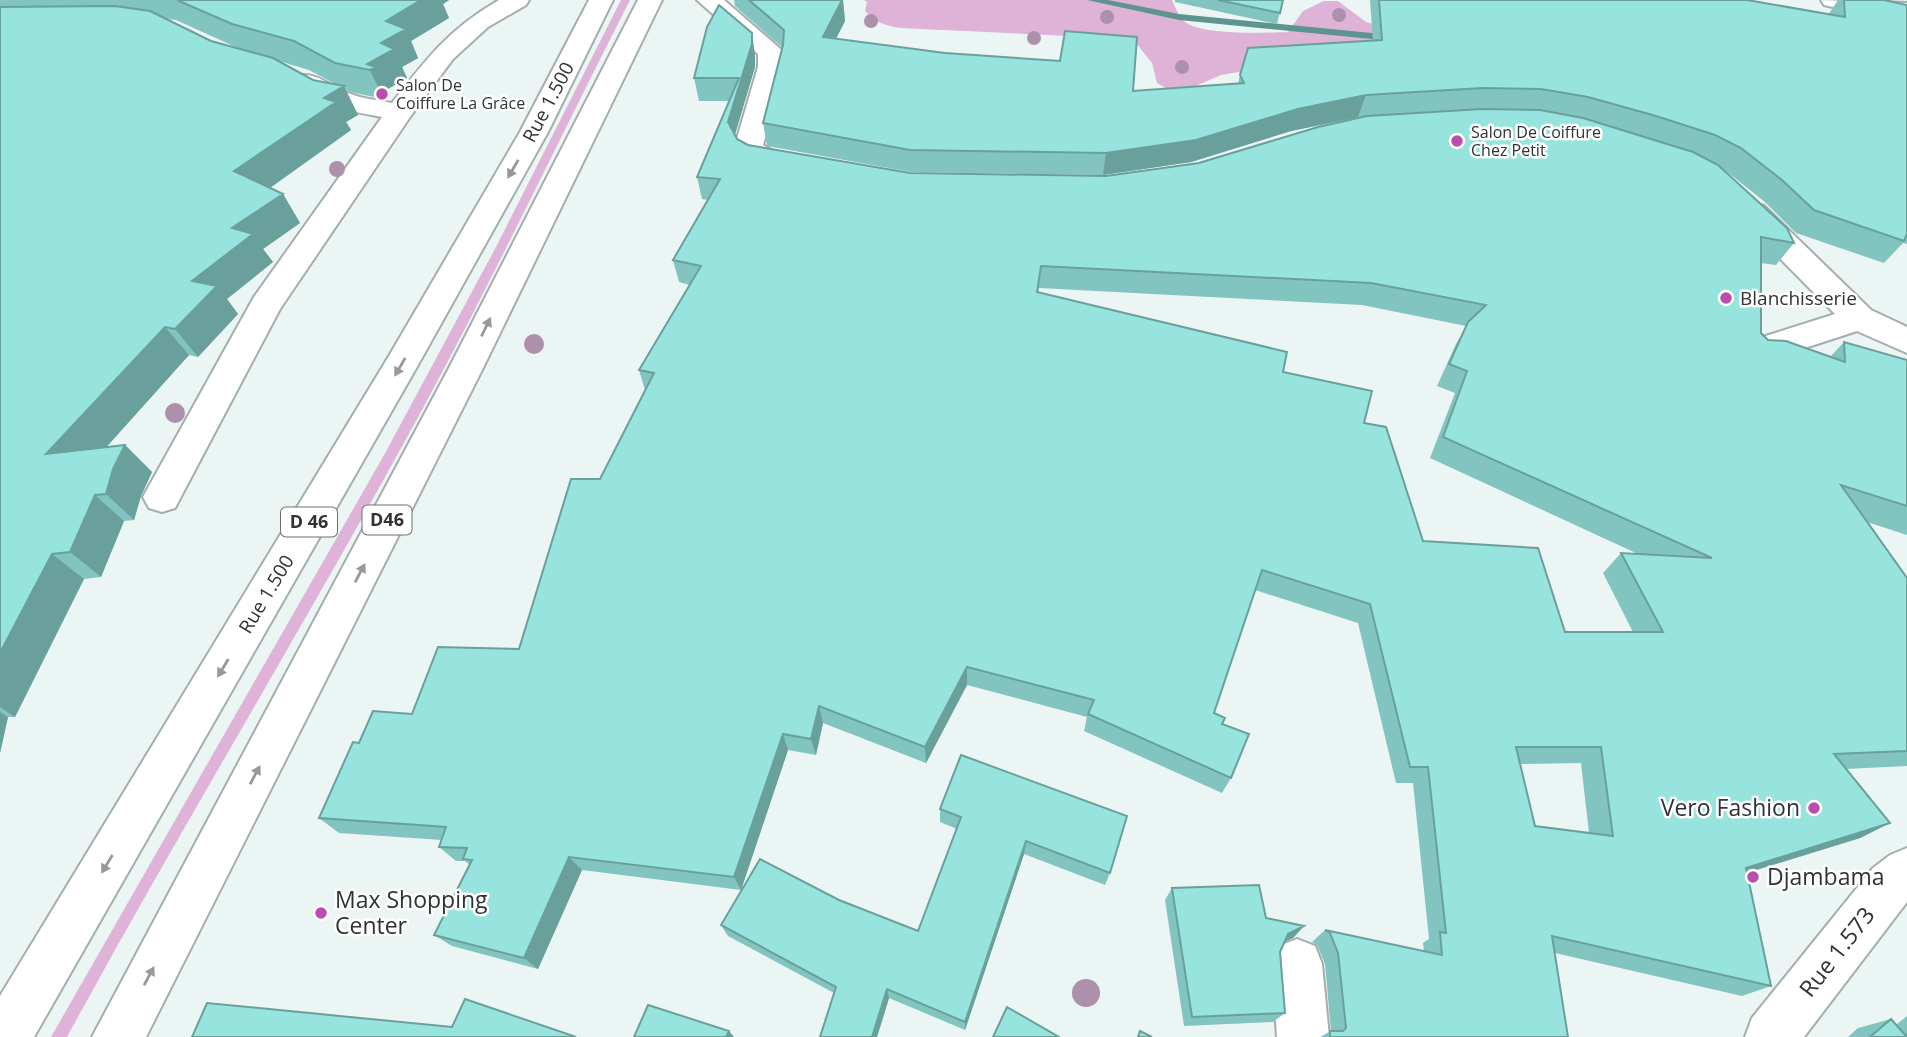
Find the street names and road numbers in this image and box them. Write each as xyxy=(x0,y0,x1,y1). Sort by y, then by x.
street label: Rue 1.500 xyxy=(516,57,580,147)
road number: D46 xyxy=(362,506,412,534)
road number: D 46 xyxy=(281,508,337,536)
street label: Rue 1.500 xyxy=(232,550,300,638)
street label: Rue 1.573 xyxy=(1791,900,1881,1003)

